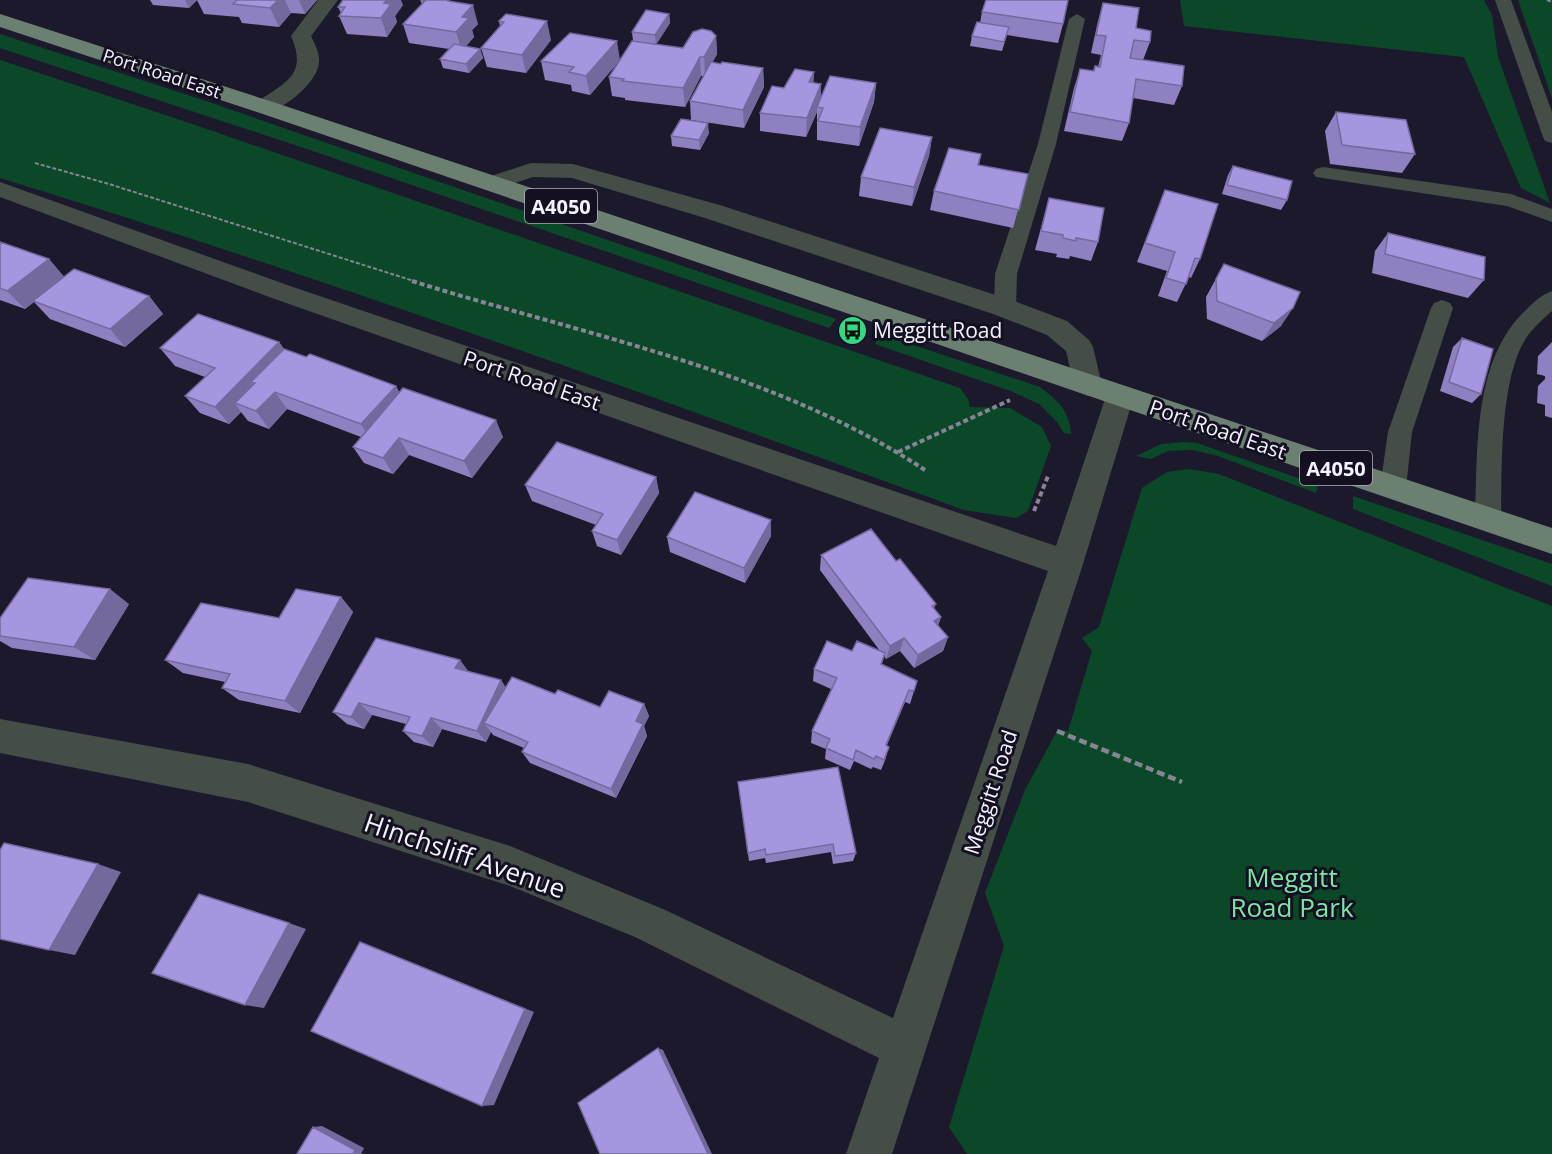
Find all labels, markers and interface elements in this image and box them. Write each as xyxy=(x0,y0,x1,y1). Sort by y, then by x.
street label: Port Road East xyxy=(100,43,224,103)
road number: A4050 xyxy=(525,189,597,223)
bus stop icon: Meggitt Road xyxy=(836,314,868,346)
place label: Meggitt Road xyxy=(873,316,1002,344)
street label: Port Road East xyxy=(460,343,604,417)
street label: Port Road East xyxy=(1146,392,1290,466)
road number: A4050 xyxy=(1300,451,1372,485)
street label: Meggitt Road xyxy=(957,726,1023,858)
street label: Hinchsliff Avenue xyxy=(360,804,570,906)
park label: Meggitt Road Park xyxy=(1230,859,1354,925)

